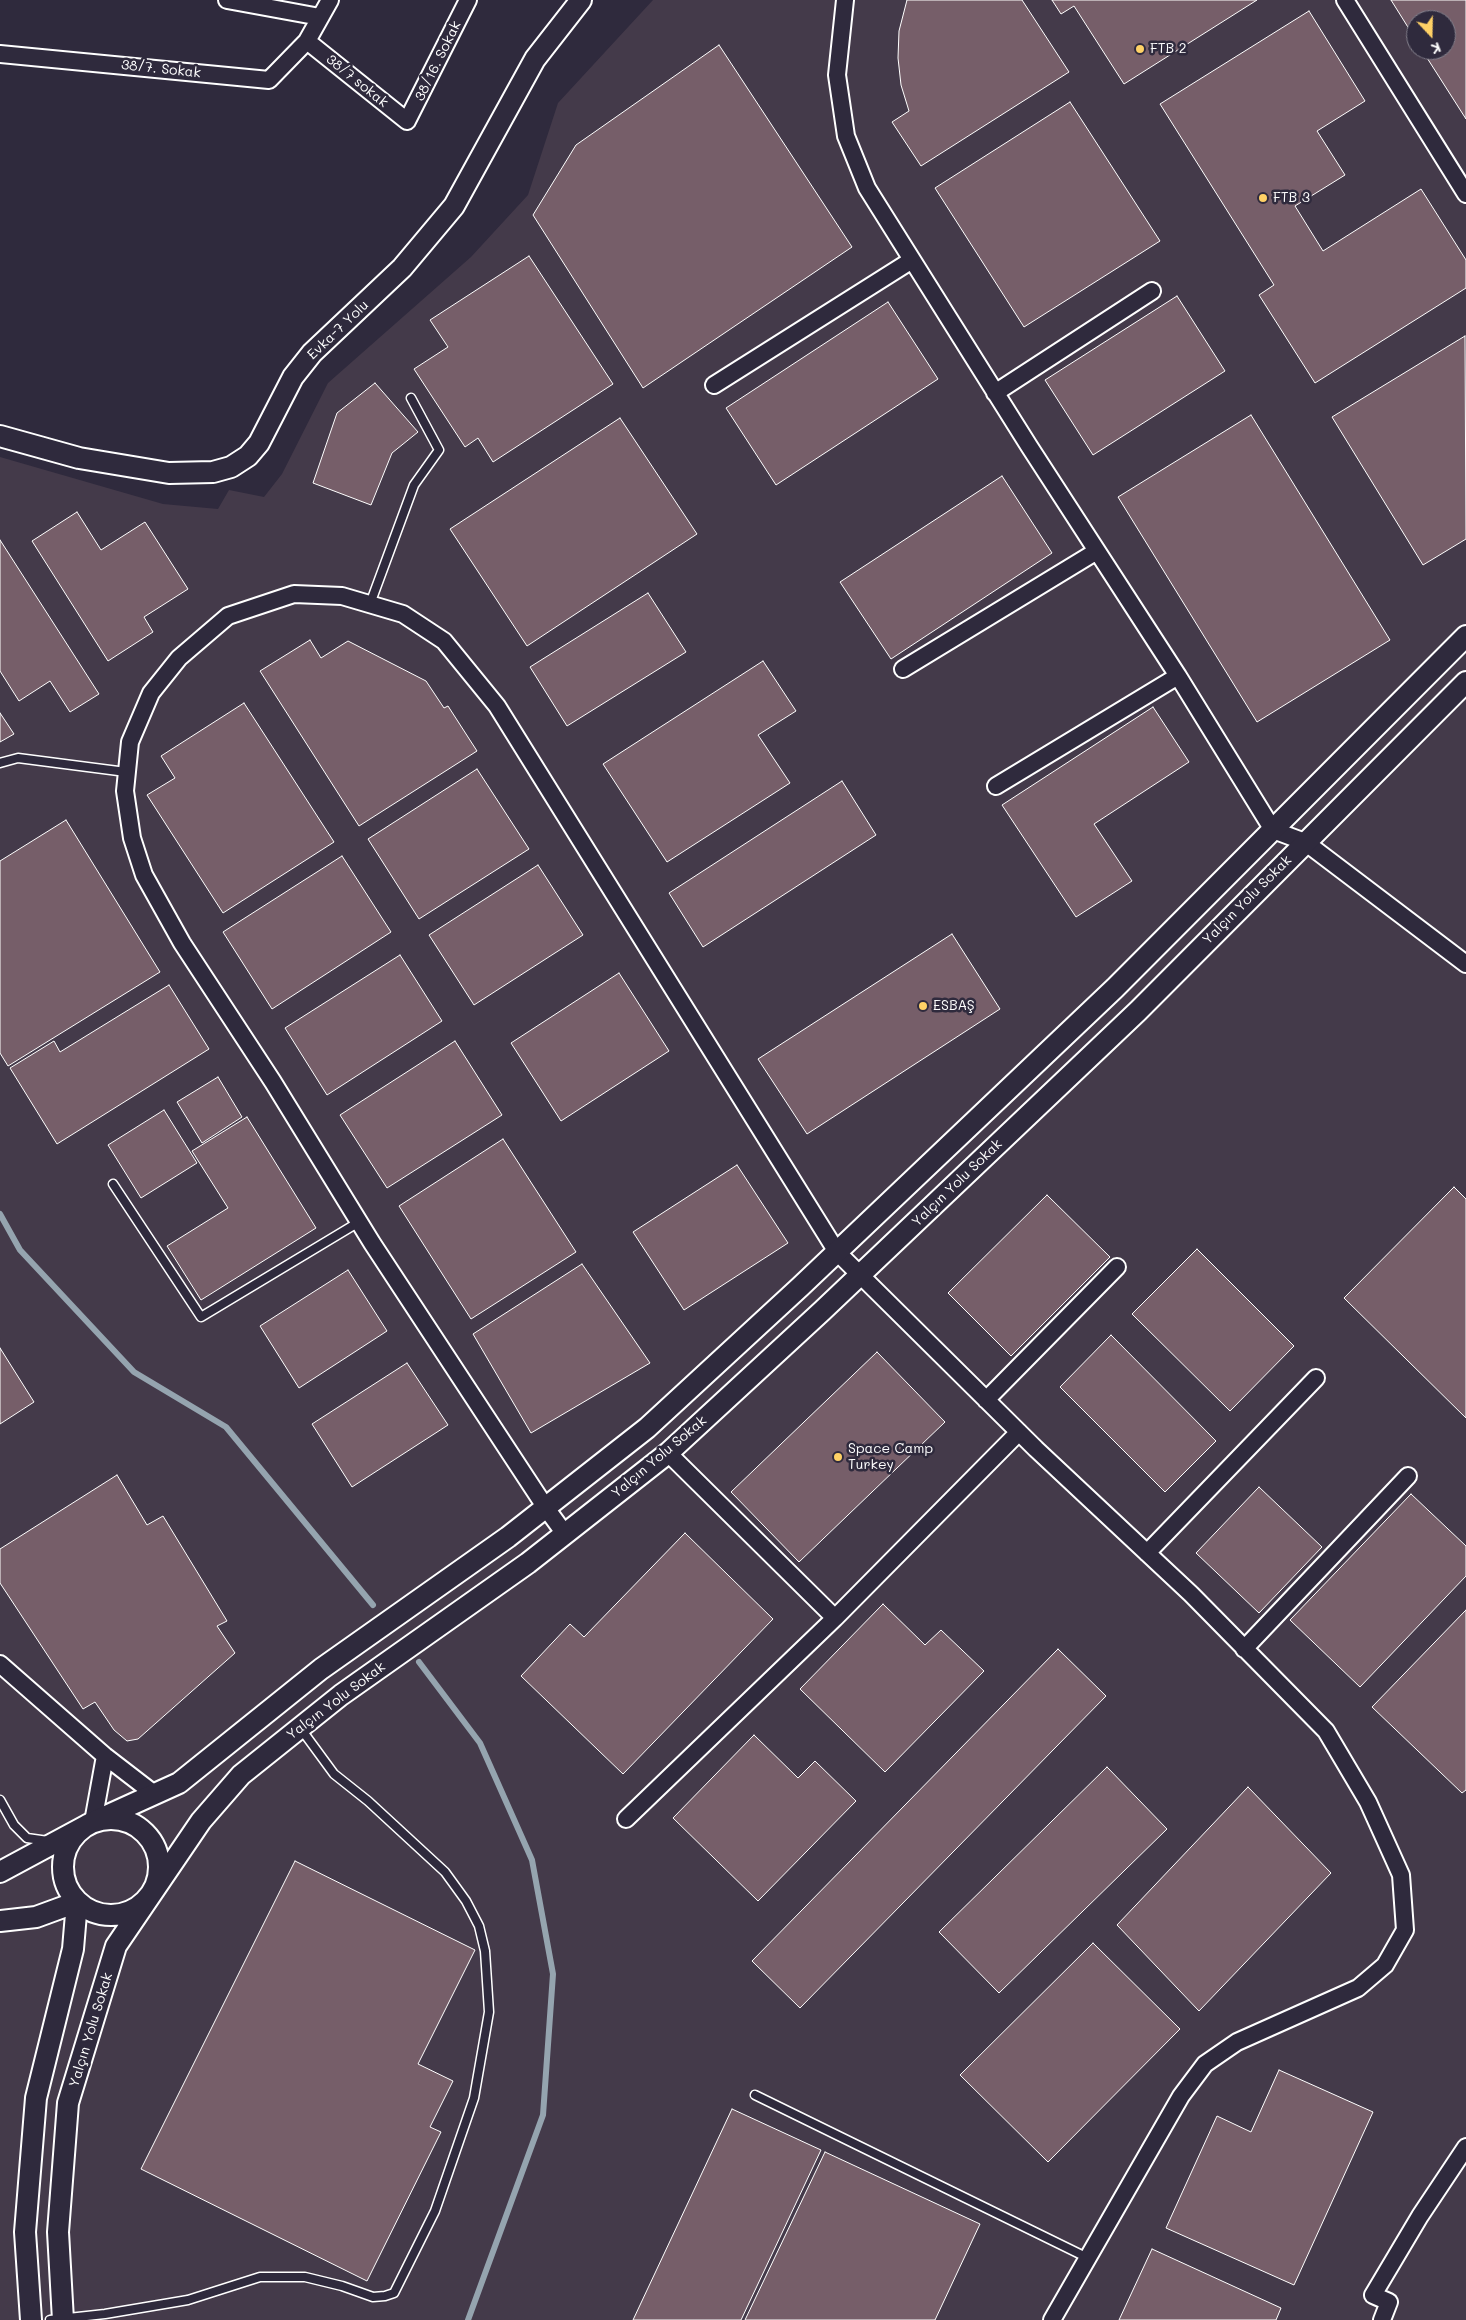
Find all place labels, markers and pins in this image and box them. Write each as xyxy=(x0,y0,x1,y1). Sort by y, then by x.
place label: FTB 2 xyxy=(1150,41,1187,57)
marker: FTB 2 xyxy=(1134,43,1146,55)
place label: FTB 3 xyxy=(1273,190,1310,206)
marker: FTB 3 xyxy=(1257,192,1269,204)
place label: ESBAŞ xyxy=(933,998,975,1014)
marker: ESBAŞ xyxy=(917,1000,929,1012)
place label: Space Camp Turkey xyxy=(848,1441,933,1474)
marker: Space Camp Turkey xyxy=(832,1451,844,1463)

